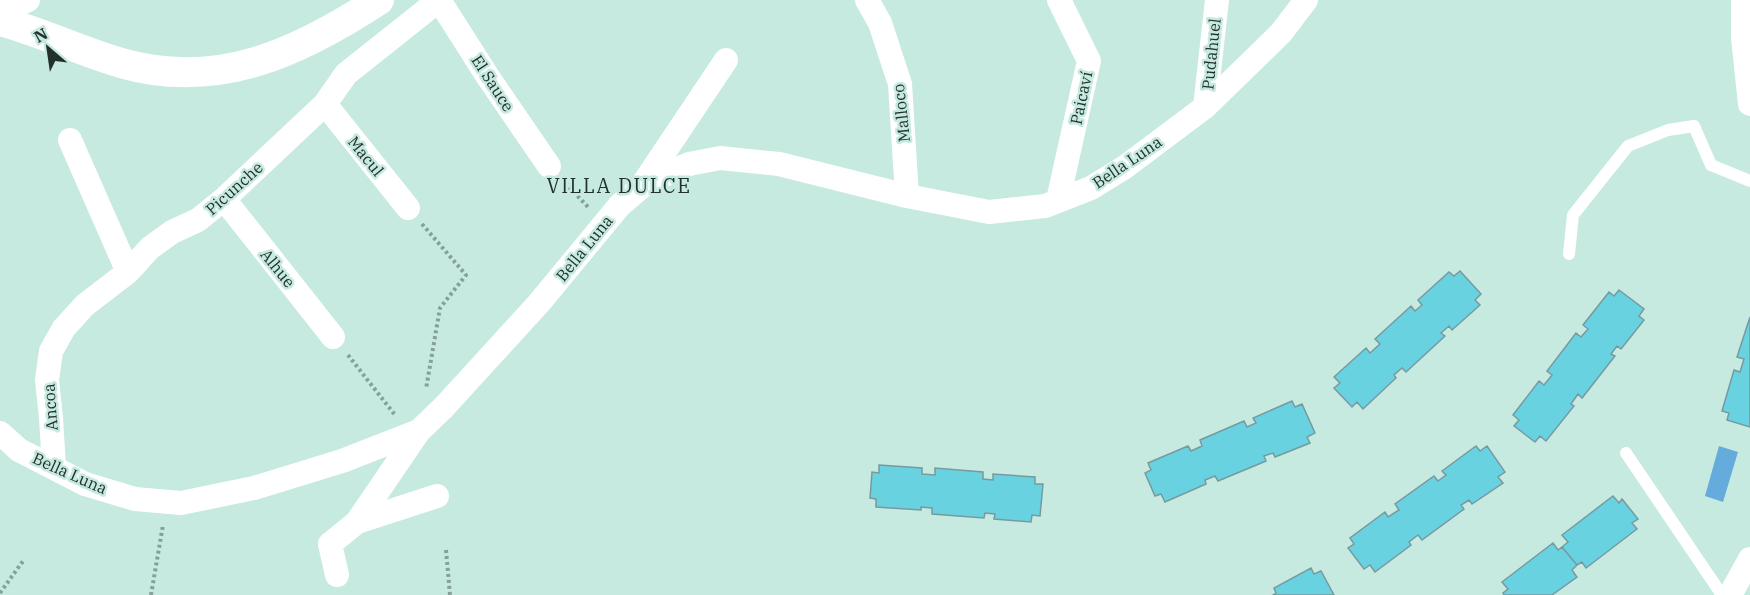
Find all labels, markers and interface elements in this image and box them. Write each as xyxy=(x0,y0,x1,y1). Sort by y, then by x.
street label: Pudahuel xyxy=(1197,17,1225,91)
north arrow xyxy=(18,18,78,78)
text: N xyxy=(30,23,51,47)
street label: El Sauce xyxy=(467,51,519,115)
street label: Paicaví xyxy=(1066,70,1096,126)
street label: Malloco xyxy=(888,83,914,143)
street label: Bella Luna xyxy=(1088,131,1166,193)
street label: Macul xyxy=(344,132,388,180)
street label: Picunche xyxy=(201,157,267,219)
district label: VILLA DULCE xyxy=(546,172,692,199)
street label: Bella Luna xyxy=(551,211,617,285)
street label: Alhue xyxy=(256,245,300,291)
street label: Ancoa xyxy=(38,382,62,431)
street label: Bella Luna xyxy=(30,448,111,498)

